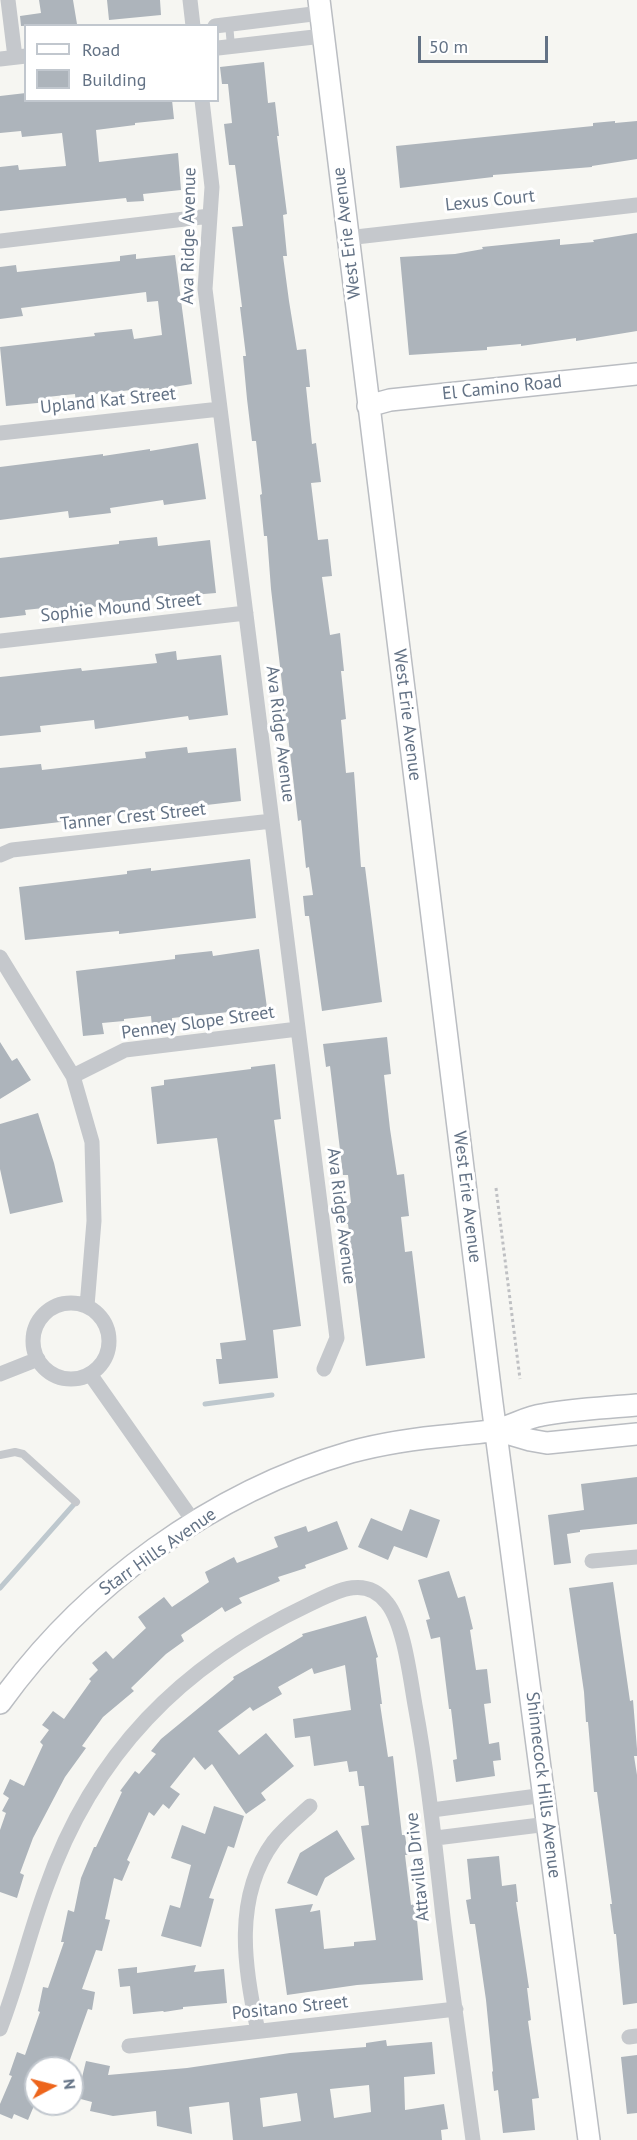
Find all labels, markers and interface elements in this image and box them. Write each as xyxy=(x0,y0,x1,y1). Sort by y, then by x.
legend xyxy=(24,24,219,102)
scale bar xyxy=(421,24,552,62)
text: 50 m xyxy=(429,35,468,58)
text: Road xyxy=(82,38,120,61)
text: Building xyxy=(82,68,146,91)
street label: West Erie Avenue xyxy=(328,166,366,300)
street label: Ava Ridge Avenue xyxy=(177,167,201,305)
street label: Lexus Court xyxy=(444,186,536,216)
street label: El Camino Road xyxy=(441,371,563,405)
street label: Upland Kat Street xyxy=(39,383,177,419)
street label: Sophie Mound Street xyxy=(40,589,202,627)
street label: West Erie Avenue xyxy=(388,648,426,782)
street label: Ava Ridge Avenue xyxy=(261,665,299,803)
street label: Tanner Crest Street xyxy=(59,799,207,835)
street label: Penney Slope Street xyxy=(120,1002,276,1044)
street label: West Erie Avenue xyxy=(448,1130,486,1264)
street label: Ava Ridge Avenue xyxy=(322,1147,360,1285)
street label: Starr Hills Avenue xyxy=(95,1504,221,1600)
street label: Shinnecock Hills Avenue xyxy=(521,1690,565,1880)
street label: Attavilla Drive xyxy=(402,1811,434,1923)
street label: Positano Street xyxy=(231,1991,349,2025)
north arrow xyxy=(24,2056,84,2116)
text: N xyxy=(59,2078,80,2090)

